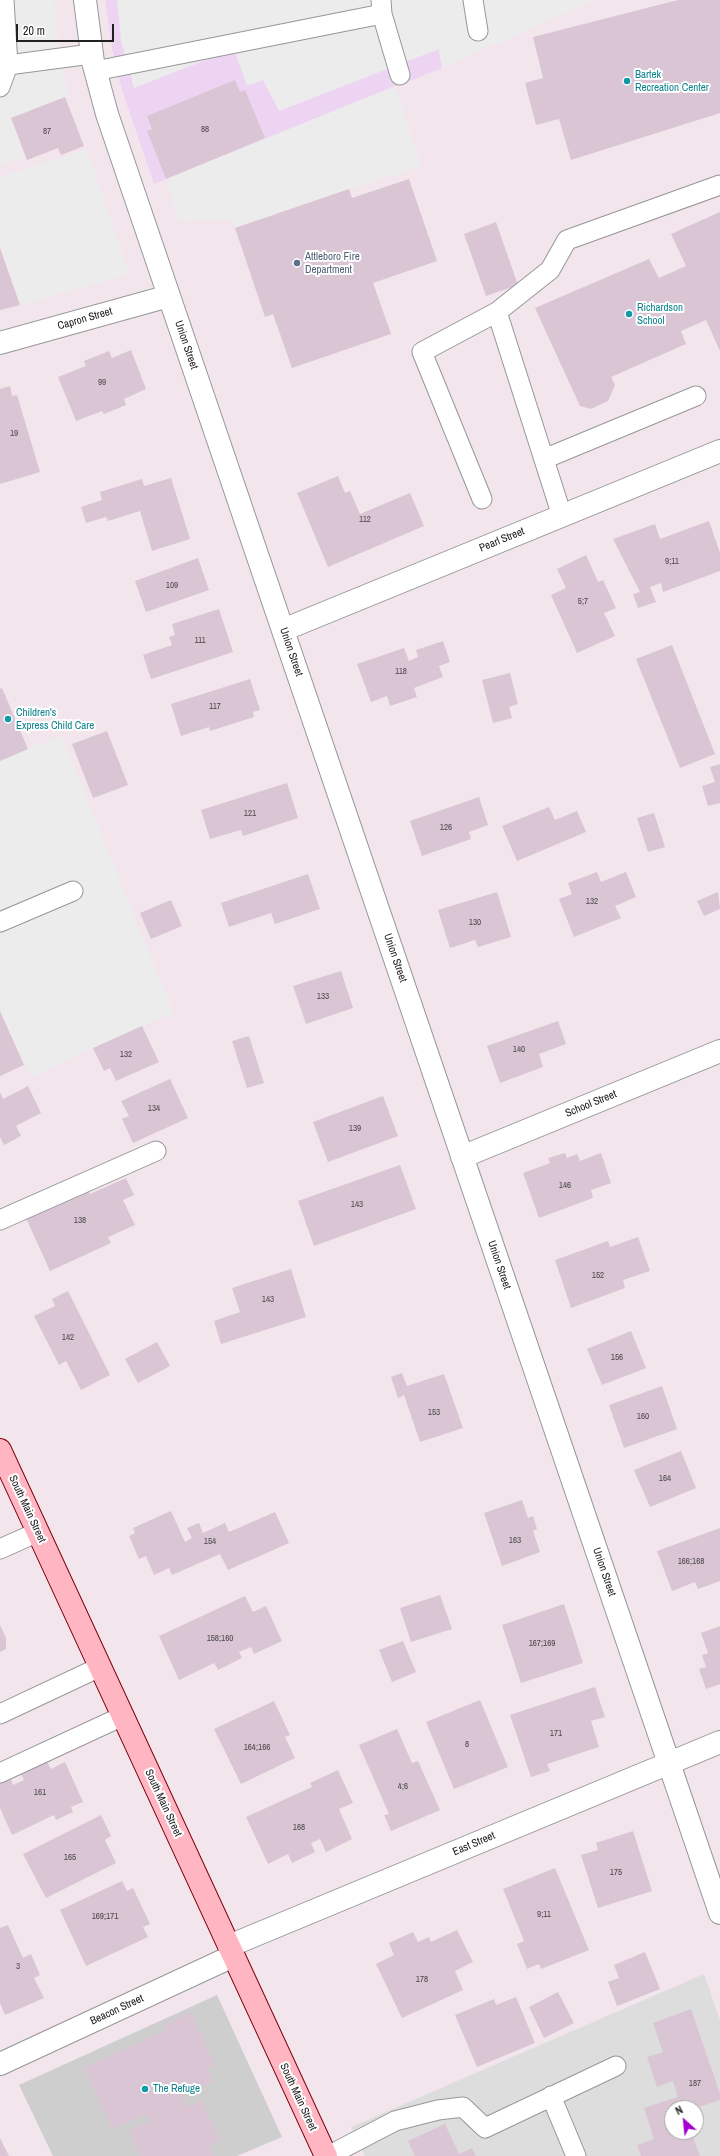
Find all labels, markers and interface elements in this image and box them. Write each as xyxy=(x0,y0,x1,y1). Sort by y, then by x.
scale bar xyxy=(18,16,116,42)
text: 20 m xyxy=(23,23,45,39)
place label: Bartek Recreation Center xyxy=(635,68,709,94)
marker: Bartek Recreation Center xyxy=(622,76,632,86)
house number: 88 xyxy=(201,125,209,135)
house number: 87 xyxy=(43,127,51,137)
place label: Attleboro Fire Department xyxy=(305,250,360,276)
marker: Attleboro Fire Department xyxy=(292,258,302,268)
place label: Richardson School xyxy=(637,301,683,327)
street label: Capron Street xyxy=(56,305,114,333)
marker: Richardson School xyxy=(624,309,634,319)
street label: Union Street xyxy=(172,319,200,371)
house number: 99 xyxy=(98,378,106,388)
house number: 19 xyxy=(10,429,18,439)
house number: 112 xyxy=(359,515,371,525)
street label: Pearl Street xyxy=(477,525,527,555)
house number: 9;11 xyxy=(665,557,679,567)
house number: 109 xyxy=(166,581,178,591)
house number: 5;7 xyxy=(578,597,588,607)
street label: Union Street xyxy=(277,626,305,678)
house number: 111 xyxy=(194,636,206,646)
house number: 118 xyxy=(395,667,407,677)
house number: 117 xyxy=(209,702,221,712)
place label: Children's Express Child Care xyxy=(16,706,94,732)
marker: Children's Express Child Care xyxy=(3,714,13,724)
house number: 121 xyxy=(244,809,256,819)
house number: 126 xyxy=(440,823,452,833)
house number: 132 xyxy=(586,897,598,907)
house number: 130 xyxy=(469,918,481,928)
street label: Union Street xyxy=(381,932,409,984)
house number: 133 xyxy=(317,992,329,1002)
house number: 140 xyxy=(513,1045,525,1055)
house number: 132 xyxy=(120,1050,132,1060)
street label: School Street xyxy=(563,1088,619,1120)
house number: 134 xyxy=(148,1104,160,1114)
house number: 139 xyxy=(349,1124,361,1134)
house number: 146 xyxy=(559,1181,571,1191)
house number: 143 xyxy=(351,1200,363,1210)
house number: 138 xyxy=(74,1216,86,1226)
street label: Union Street xyxy=(485,1239,513,1291)
house number: 152 xyxy=(592,1271,604,1281)
house number: 143 xyxy=(262,1295,274,1305)
house number: 142 xyxy=(62,1333,74,1343)
house number: 156 xyxy=(611,1353,623,1363)
house number: 153 xyxy=(428,1408,440,1418)
house number: 160 xyxy=(637,1412,649,1422)
street label: South Main Street xyxy=(6,1473,48,1545)
house number: 164 xyxy=(659,1474,671,1484)
house number: 163 xyxy=(509,1536,521,1546)
house number: 154 xyxy=(204,1537,216,1547)
street label: Union Street xyxy=(590,1546,618,1598)
house number: 166;168 xyxy=(678,1557,704,1567)
house number: 158;160 xyxy=(207,1634,233,1644)
house number: 167;169 xyxy=(529,1639,555,1649)
house number: 171 xyxy=(550,1729,562,1739)
house number: 8 xyxy=(465,1740,469,1750)
house number: 164;166 xyxy=(244,1743,270,1753)
street label: South Main Street xyxy=(142,1767,184,1839)
house number: 4;6 xyxy=(398,1782,408,1792)
house number: 161 xyxy=(34,1788,46,1798)
house number: 168 xyxy=(293,1823,305,1833)
street label: East Street xyxy=(451,1829,497,1859)
house number: 165 xyxy=(64,1853,76,1863)
house number: 175 xyxy=(610,1868,622,1878)
house number: 9;11 xyxy=(537,1910,551,1920)
house number: 169;171 xyxy=(92,1912,118,1922)
house number: 3 xyxy=(16,1962,20,1972)
house number: 178 xyxy=(416,1975,428,1985)
street label: Beacon Street xyxy=(88,1992,146,2028)
street label: South Main Street xyxy=(277,2061,319,2133)
house number: 187 xyxy=(689,2079,701,2089)
place label: The Refuge xyxy=(153,2082,200,2096)
marker: The Refuge xyxy=(140,2084,150,2094)
north arrow xyxy=(664,2100,704,2140)
text: N xyxy=(673,2102,685,2118)

